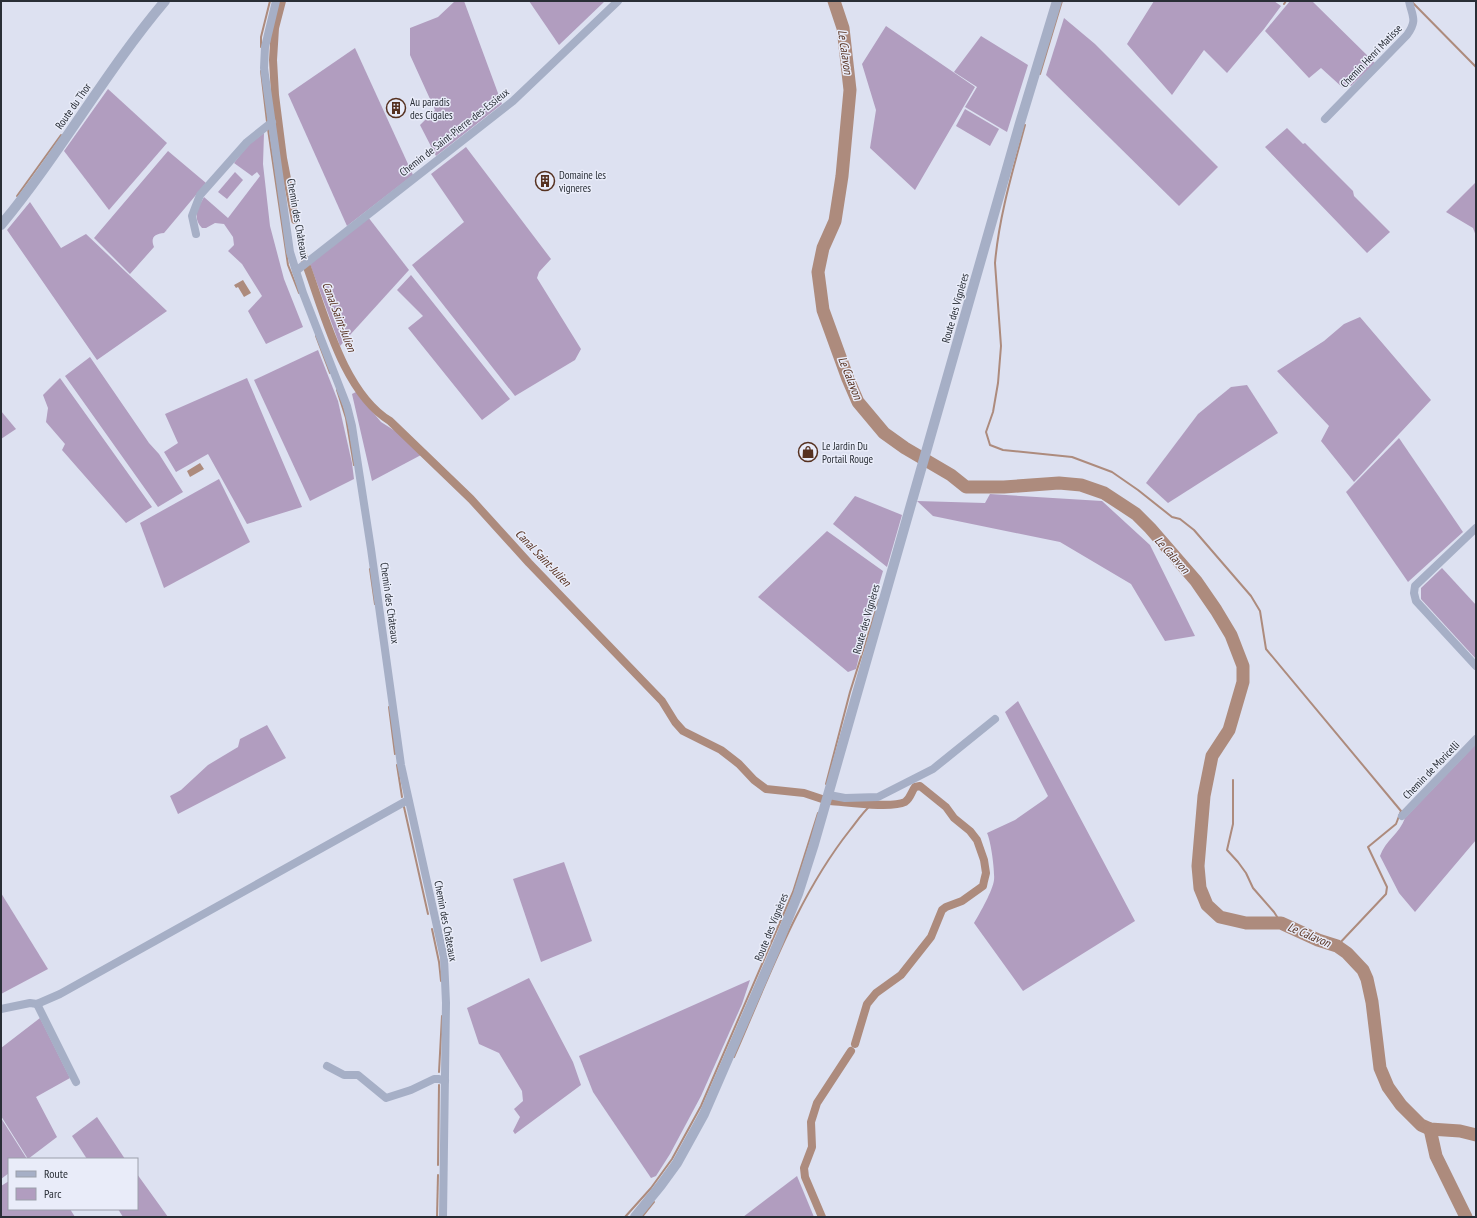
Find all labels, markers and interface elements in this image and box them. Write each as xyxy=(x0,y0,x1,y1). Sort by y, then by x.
street label: Chemin Henri Matisse xyxy=(1337,21,1405,91)
water label: Le Calavon xyxy=(835,29,856,76)
street label: Route du Thor xyxy=(52,80,94,132)
street label: Chemin de Saint-Pierre-des-Essieux xyxy=(396,85,512,179)
place label: Au paradis des Cigales xyxy=(410,95,453,122)
building icon: Au paradis des Cigales xyxy=(385,97,407,119)
place label: Domaine les vigneres xyxy=(559,168,606,195)
building icon: Domaine les vigneres xyxy=(534,170,556,192)
street label: Chemin des Châteaux xyxy=(284,177,312,261)
street label: Route des Vignères xyxy=(938,271,972,345)
water label: Canal Saint-Julien xyxy=(319,280,360,355)
water label: Le Calavon xyxy=(835,354,866,402)
place label: Le Jardin Du Portail Rouge xyxy=(822,439,874,466)
shop icon: Le Jardin Du Portail Rouge xyxy=(797,441,819,463)
water label: Canal Saint-Julien xyxy=(512,526,575,590)
water label: Le Calavon xyxy=(1152,533,1193,577)
street label: Chemin des Châteaux xyxy=(377,561,403,645)
street label: Route des Vignères xyxy=(849,582,883,656)
street label: Chemin de Moricelli xyxy=(1400,738,1462,802)
street label: Chemin des Châteaux xyxy=(431,879,461,963)
street label: Route des Vignères xyxy=(751,891,791,963)
water label: Le Calavon xyxy=(1286,919,1333,950)
legend xyxy=(8,1158,138,1210)
text: Route xyxy=(44,1166,68,1181)
text: Parc xyxy=(44,1186,62,1201)

